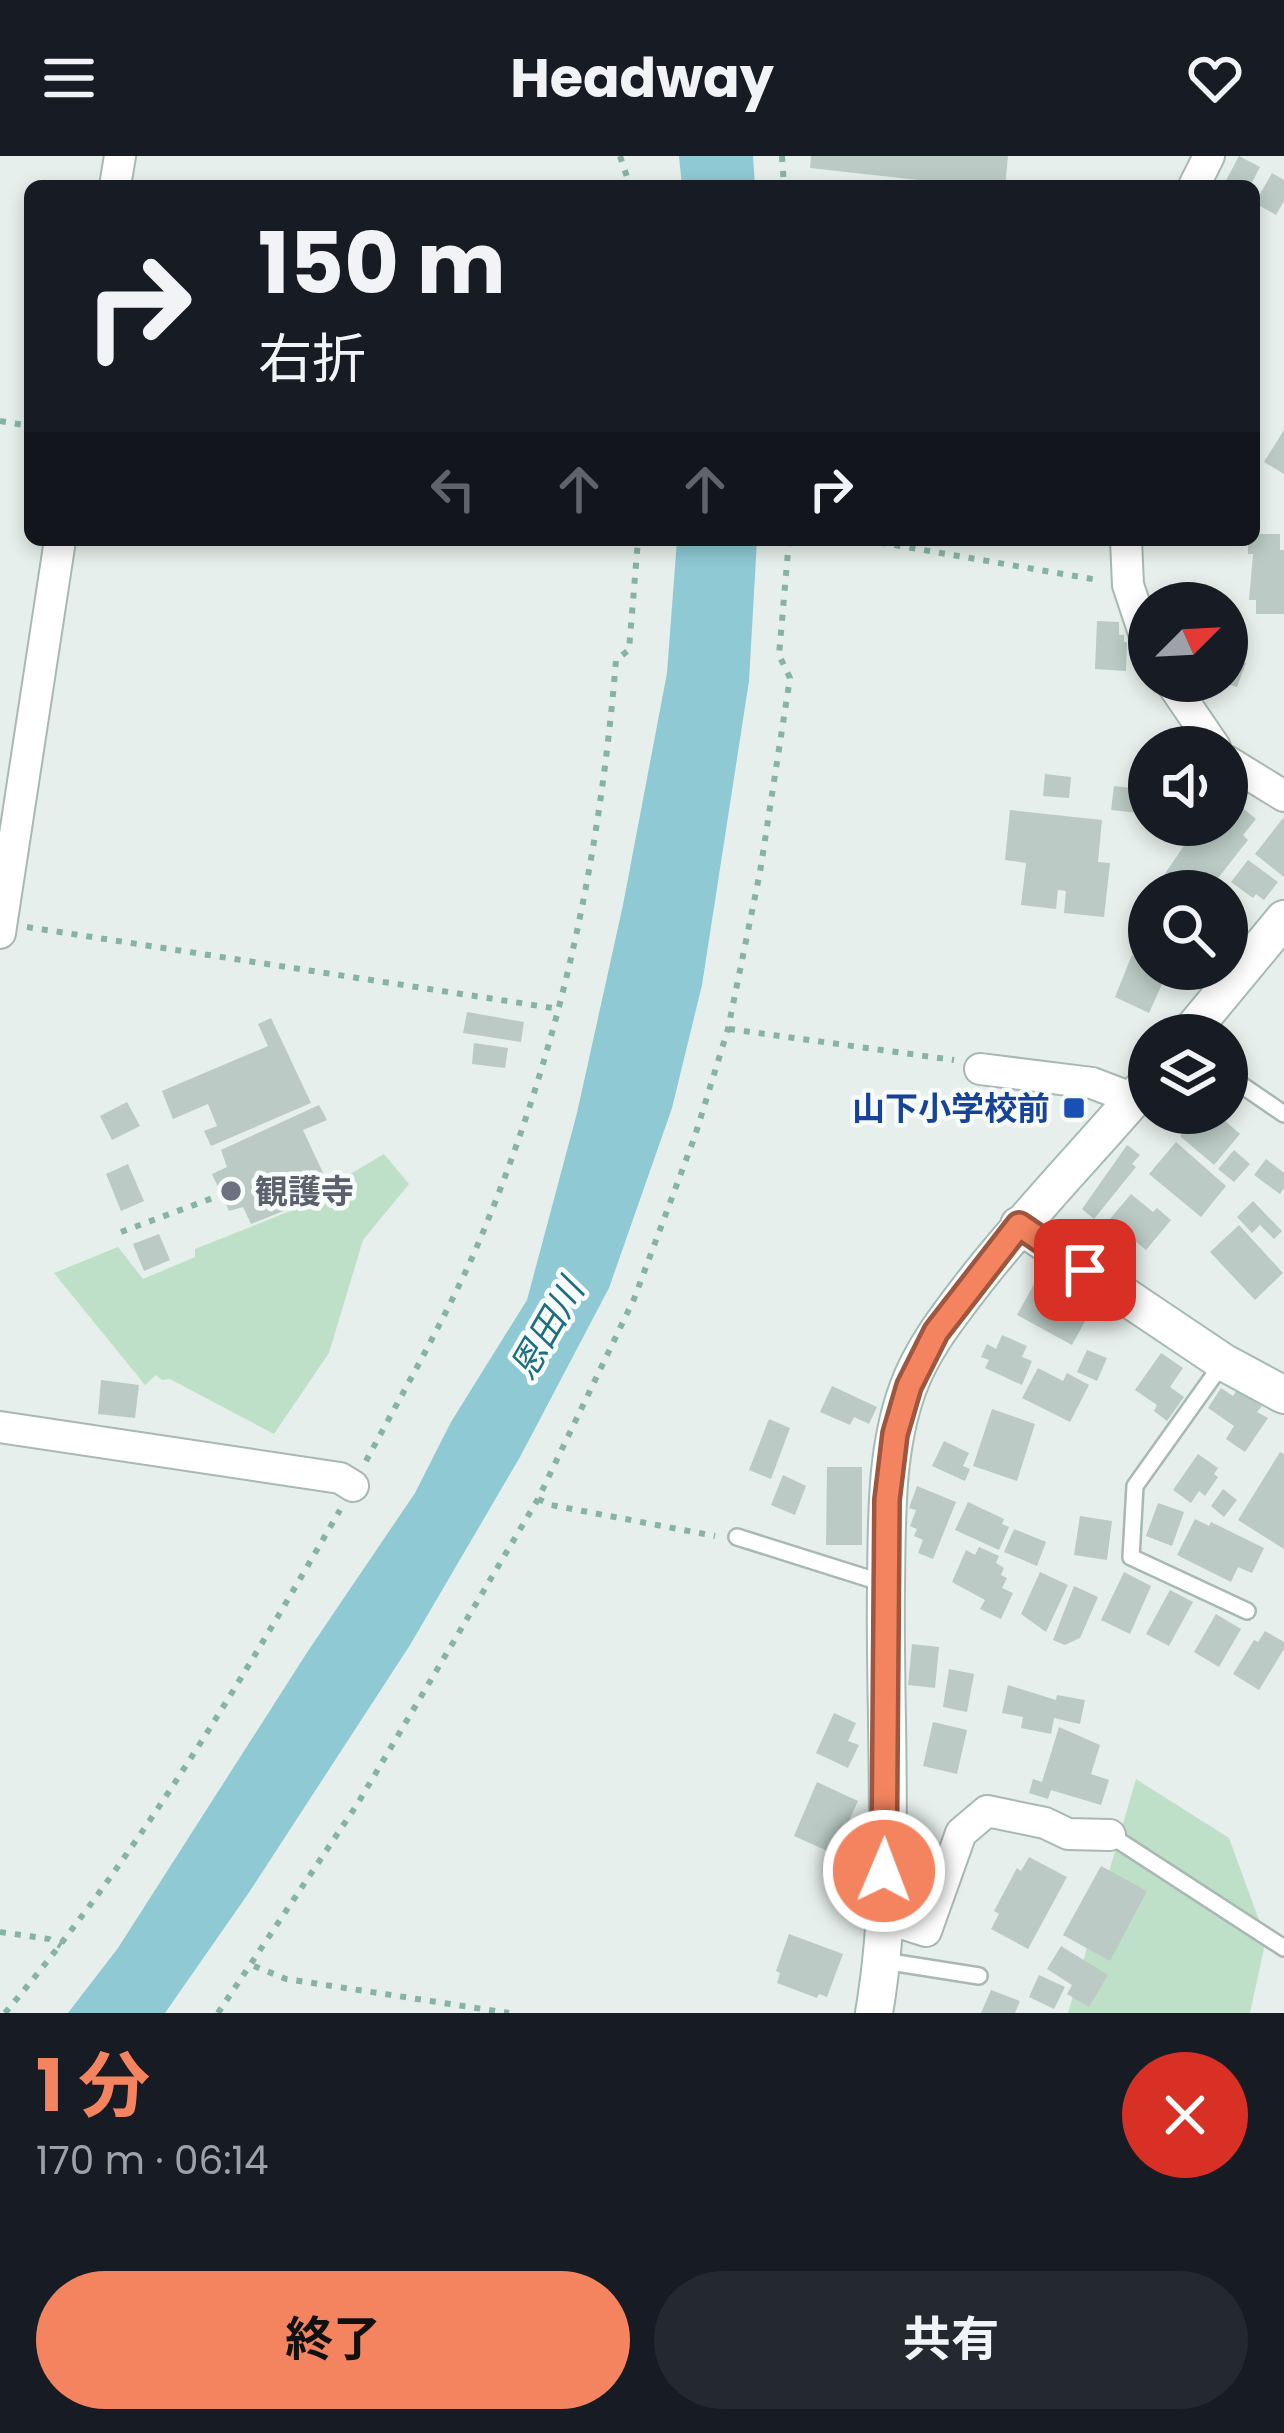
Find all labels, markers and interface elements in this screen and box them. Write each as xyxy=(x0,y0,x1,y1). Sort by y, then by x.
text: Headway xyxy=(510,40,774,116)
icon: menu xyxy=(36,45,102,111)
icon: heart xyxy=(1182,45,1248,111)
text: 150 m xyxy=(258,205,506,322)
icon: right xyxy=(60,228,216,384)
text: 右折 xyxy=(258,321,366,397)
icon: left xyxy=(420,456,486,522)
icon: ahead xyxy=(546,456,612,522)
icon: ahead xyxy=(672,456,738,522)
icon: right xyxy=(798,456,864,522)
north arrow xyxy=(1128,582,1248,702)
map controls xyxy=(1128,582,1248,1134)
button: sound xyxy=(1128,726,1248,846)
button: search xyxy=(1128,870,1248,990)
button: layers xyxy=(1128,1014,1248,1134)
place label: 山下小学校前 xyxy=(852,1085,1050,1132)
marker: 山下小学校前 xyxy=(1061,1095,1087,1121)
place label: 観護寺 xyxy=(255,1168,354,1215)
marker: 観護寺 xyxy=(218,1178,244,1204)
pin xyxy=(1034,1219,1136,1321)
icon: arrive xyxy=(1052,1237,1118,1303)
water label: 恩田川 xyxy=(498,1266,598,1389)
position arrow xyxy=(821,1808,947,1934)
text: 1 分 xyxy=(36,2035,150,2136)
button: close xyxy=(1122,2052,1248,2178)
text: 170 m · 06:14 xyxy=(36,2133,269,2188)
button: 終了 xyxy=(36,2271,630,2409)
button: 共有 xyxy=(654,2271,1248,2409)

